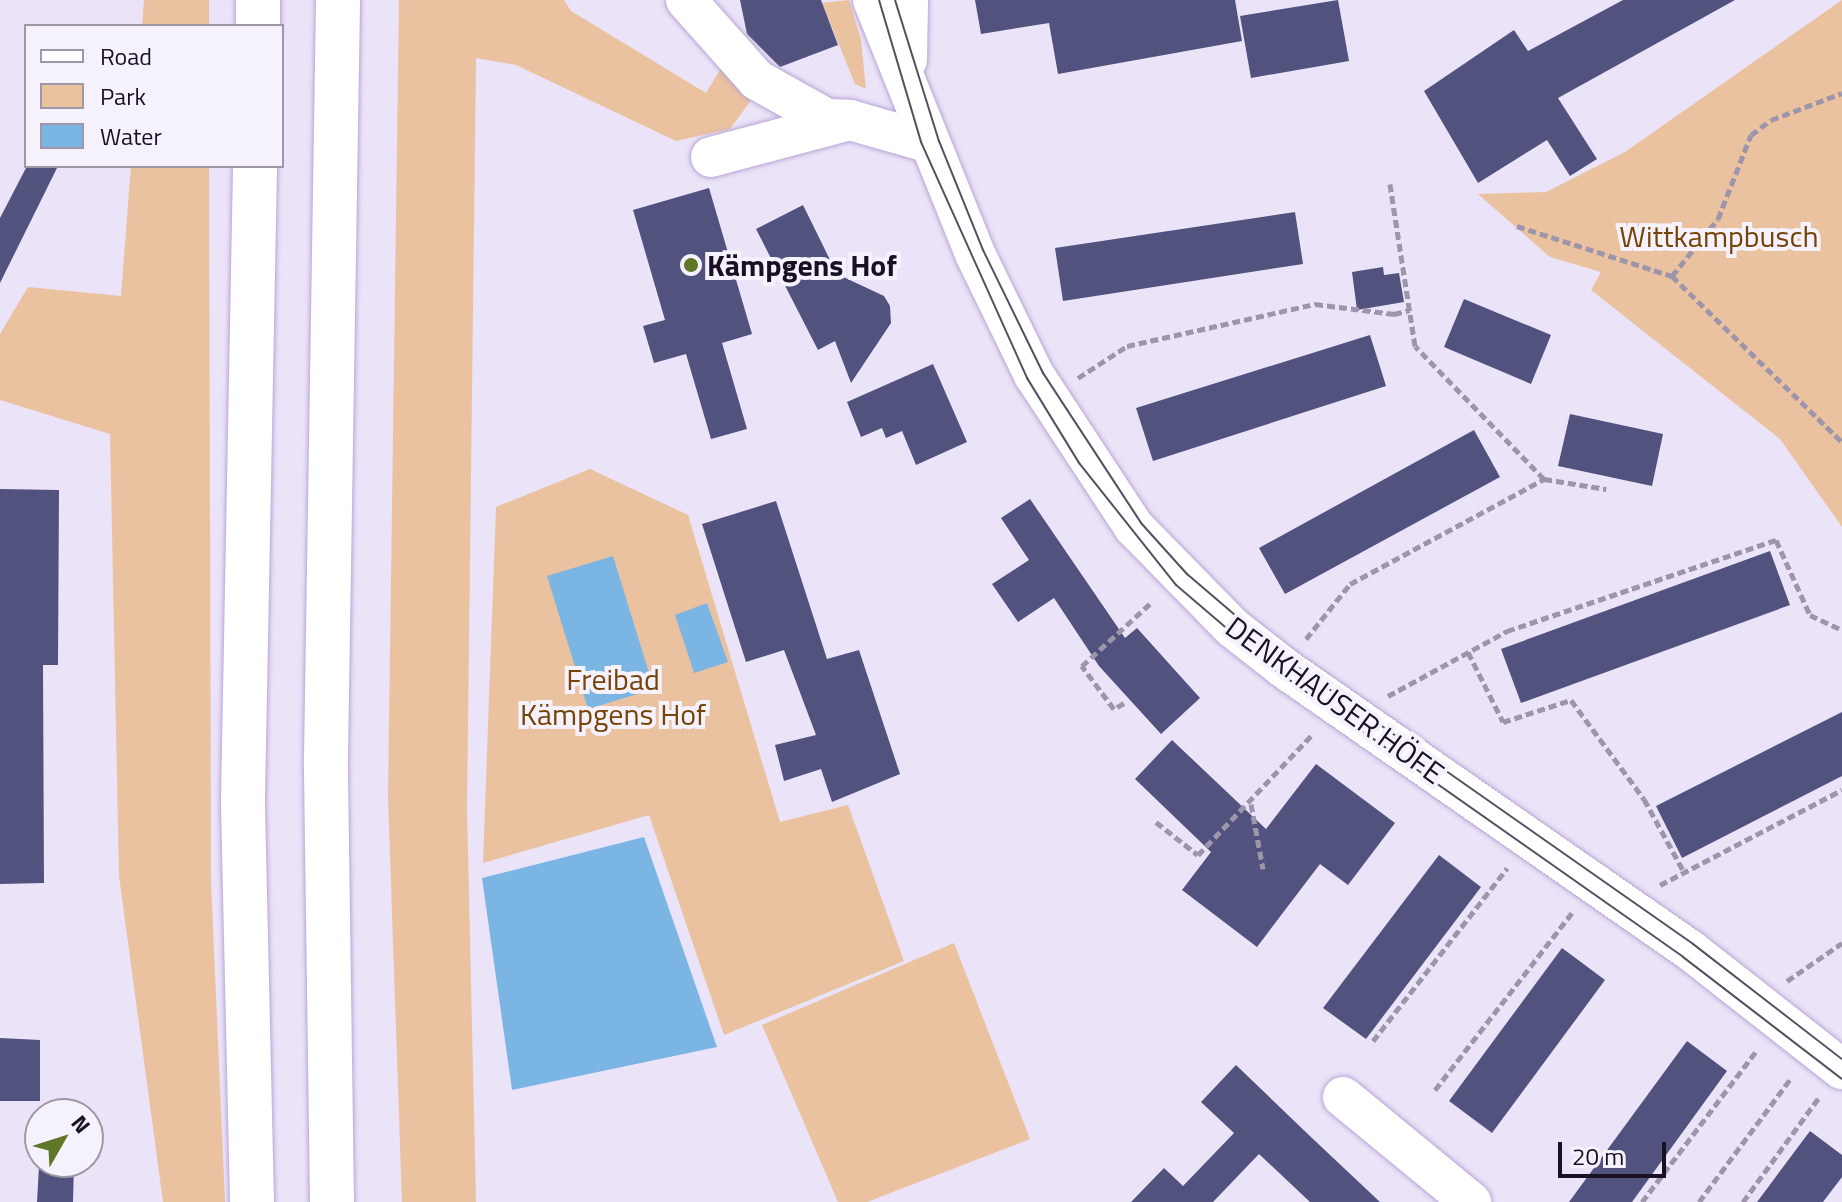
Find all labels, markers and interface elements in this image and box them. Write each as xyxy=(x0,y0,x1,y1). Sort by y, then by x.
legend xyxy=(24,24,284,168)
text: Road xyxy=(100,38,152,74)
text: Park xyxy=(100,78,146,114)
text: Water xyxy=(100,118,162,154)
park label: Wittkampbusch xyxy=(1619,218,1819,254)
place label: Kämpgens Hof xyxy=(707,247,897,283)
marker: Kämpgens Hof xyxy=(682,256,700,274)
street label: DENKHAUSER HÖFE xyxy=(1219,609,1451,791)
park label: Freibad Kämpgens Hof xyxy=(520,661,706,732)
north arrow xyxy=(24,1098,104,1178)
text: N xyxy=(63,1108,99,1141)
scale bar xyxy=(1562,1126,1670,1176)
text: 20 m xyxy=(1572,1138,1624,1174)

